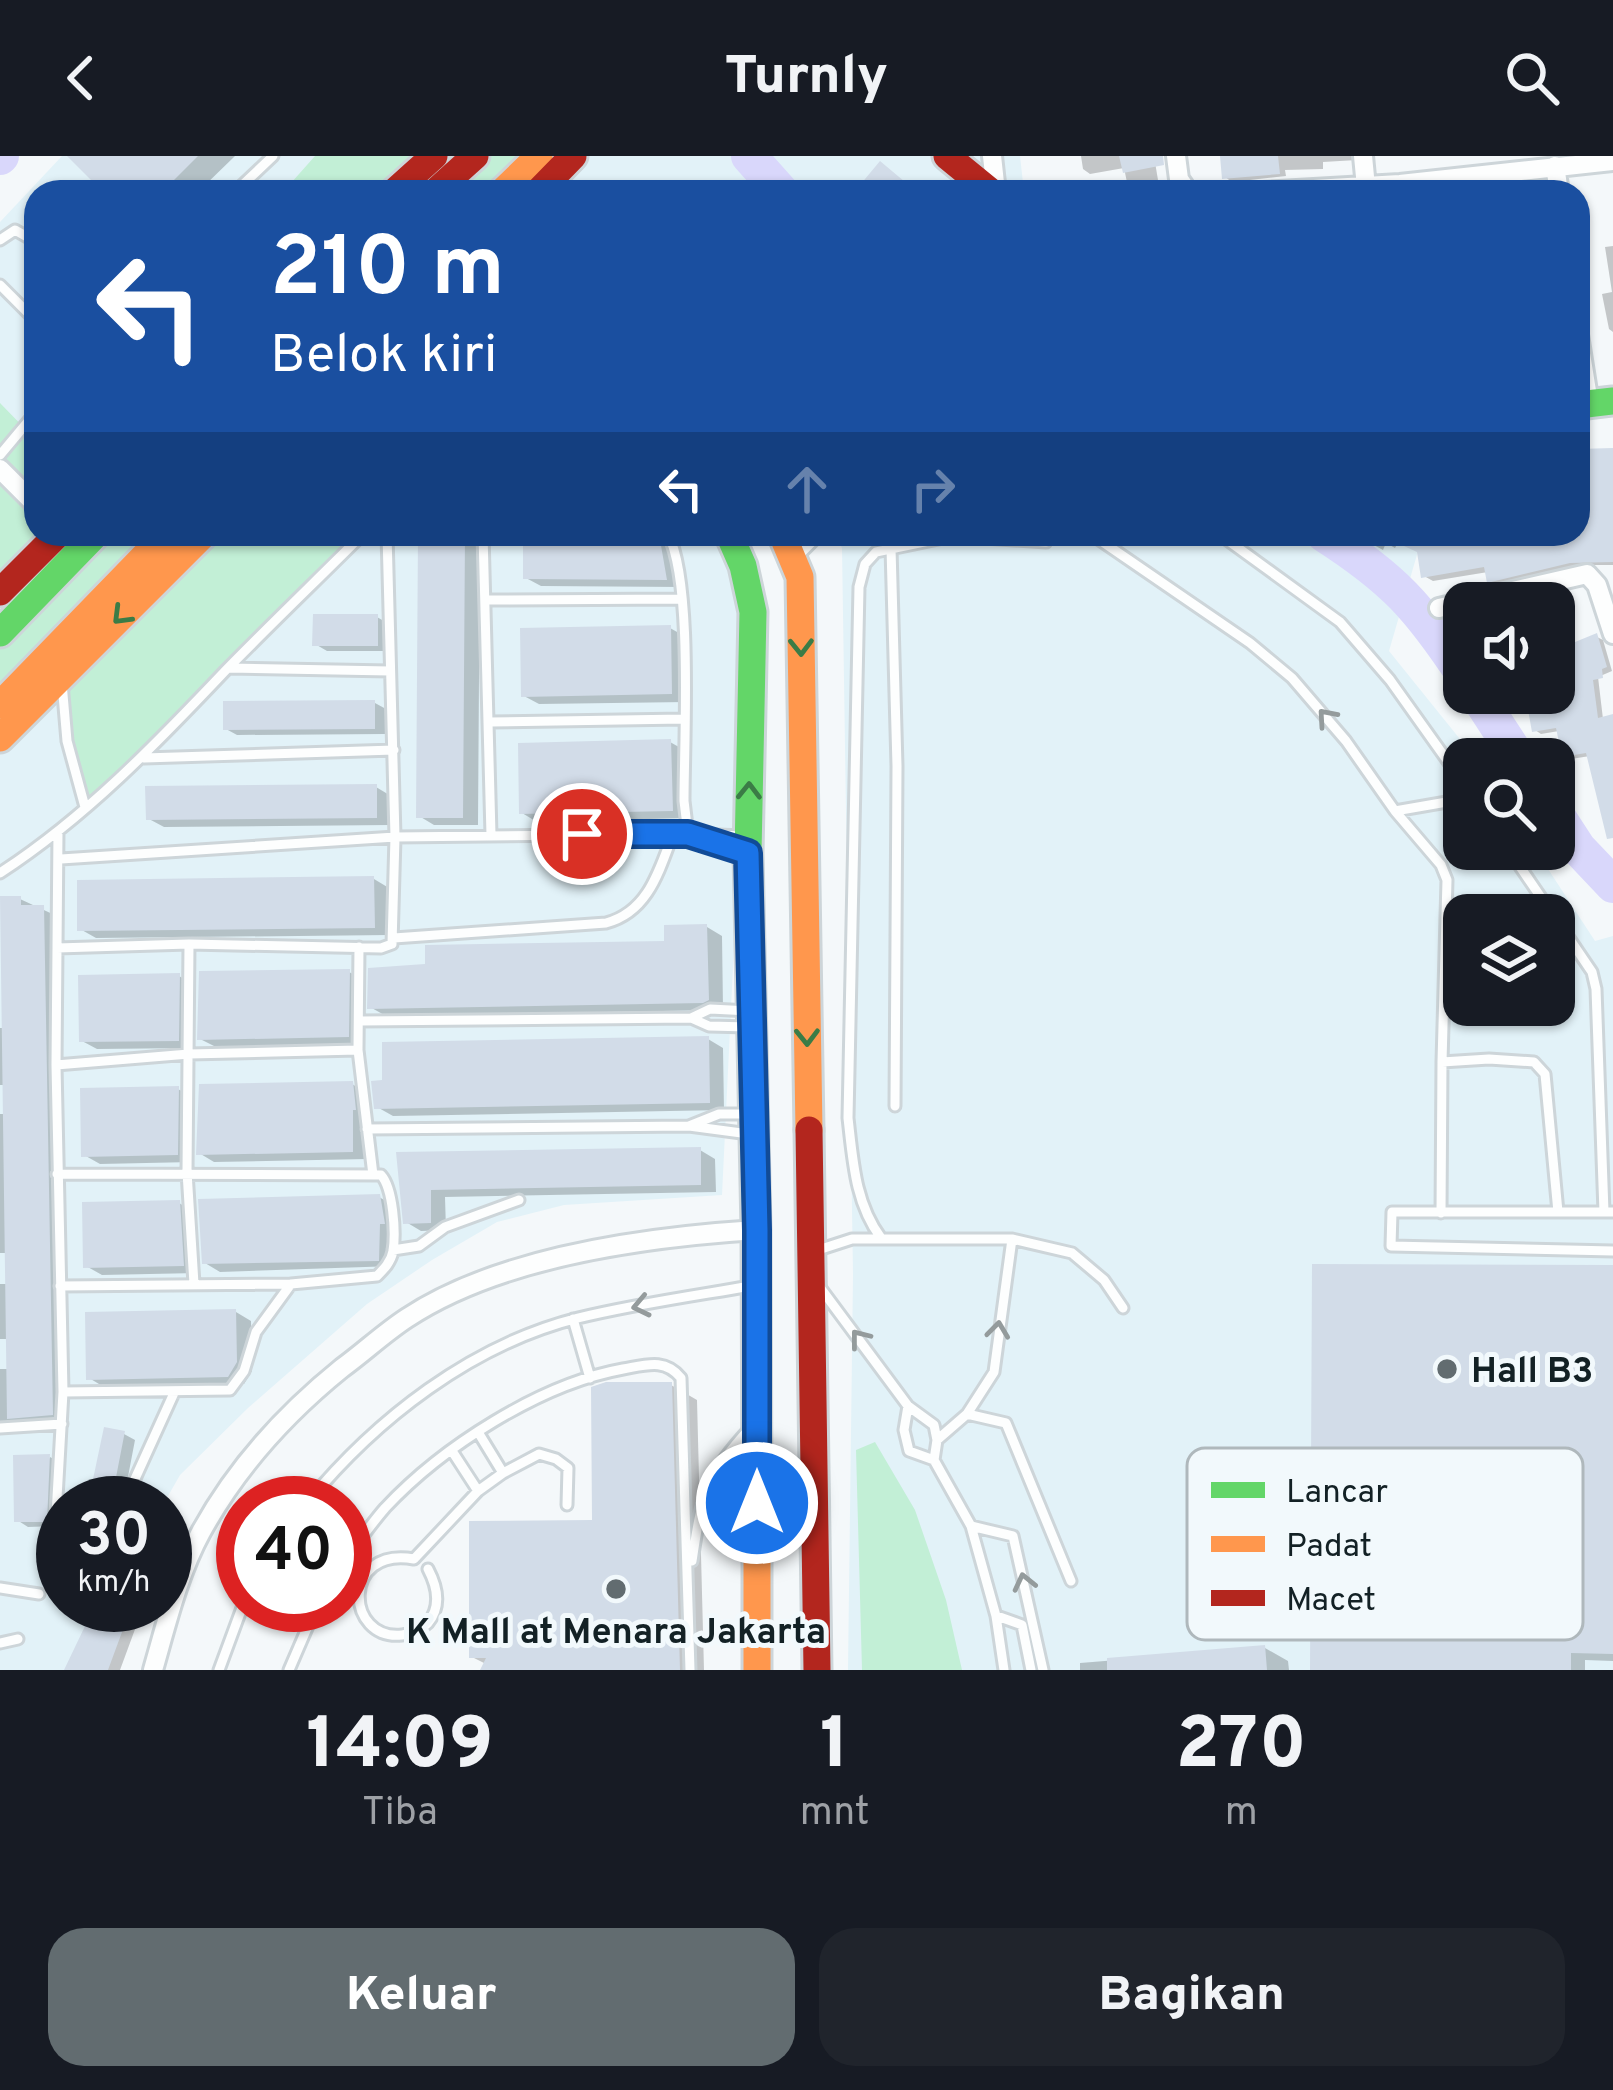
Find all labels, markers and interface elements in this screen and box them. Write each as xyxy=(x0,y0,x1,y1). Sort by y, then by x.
text: Turnly xyxy=(725,44,888,113)
icon: back xyxy=(48,45,114,111)
icon: search xyxy=(1499,45,1565,111)
text: 210 m xyxy=(270,219,505,325)
icon: left xyxy=(72,228,228,384)
text: Belok kiri xyxy=(270,323,497,392)
icon: left xyxy=(648,456,714,522)
icon: ahead xyxy=(774,456,840,522)
icon: right xyxy=(900,456,966,522)
map controls xyxy=(1443,582,1575,1026)
button: sound xyxy=(1443,582,1575,714)
one-way arrow xyxy=(113,602,135,624)
one-way arrow xyxy=(787,638,813,657)
one-way arrow xyxy=(1318,709,1340,731)
button: search xyxy=(1443,738,1575,870)
one-way arrow xyxy=(736,781,762,800)
pin xyxy=(531,783,633,885)
icon: arrive xyxy=(549,801,615,867)
button: layers xyxy=(1443,894,1575,1026)
one-way arrow xyxy=(793,1028,819,1047)
one-way arrow xyxy=(631,1292,651,1317)
one-way arrow xyxy=(985,1320,1011,1340)
one-way arrow xyxy=(852,1330,873,1352)
place label: Hall B3 xyxy=(1471,1350,1593,1396)
marker: Hall B3 xyxy=(1434,1356,1460,1382)
position arrow xyxy=(694,1440,820,1566)
legend xyxy=(1187,1448,1583,1640)
text: Lancar xyxy=(1286,1473,1388,1515)
speed limit sign: 40 xyxy=(216,1476,372,1632)
text: 30 xyxy=(77,1501,151,1577)
text: Padat xyxy=(1286,1527,1372,1569)
text: km/h xyxy=(78,1565,150,1602)
one-way arrow xyxy=(1013,1572,1038,1592)
marker: K Mall at Menara Jakarta xyxy=(603,1576,629,1602)
text: Macet xyxy=(1286,1581,1376,1623)
place label: K Mall at Menara Jakarta xyxy=(406,1611,826,1657)
text: 14:09 xyxy=(306,1702,493,1794)
text: 1 xyxy=(820,1702,849,1794)
text: 270 xyxy=(1176,1702,1307,1794)
text: Tiba xyxy=(362,1790,438,1839)
text: mnt xyxy=(800,1790,869,1839)
text: m xyxy=(1225,1790,1258,1839)
button: Keluar xyxy=(48,1928,795,2066)
button: Bagikan xyxy=(819,1928,1565,2066)

